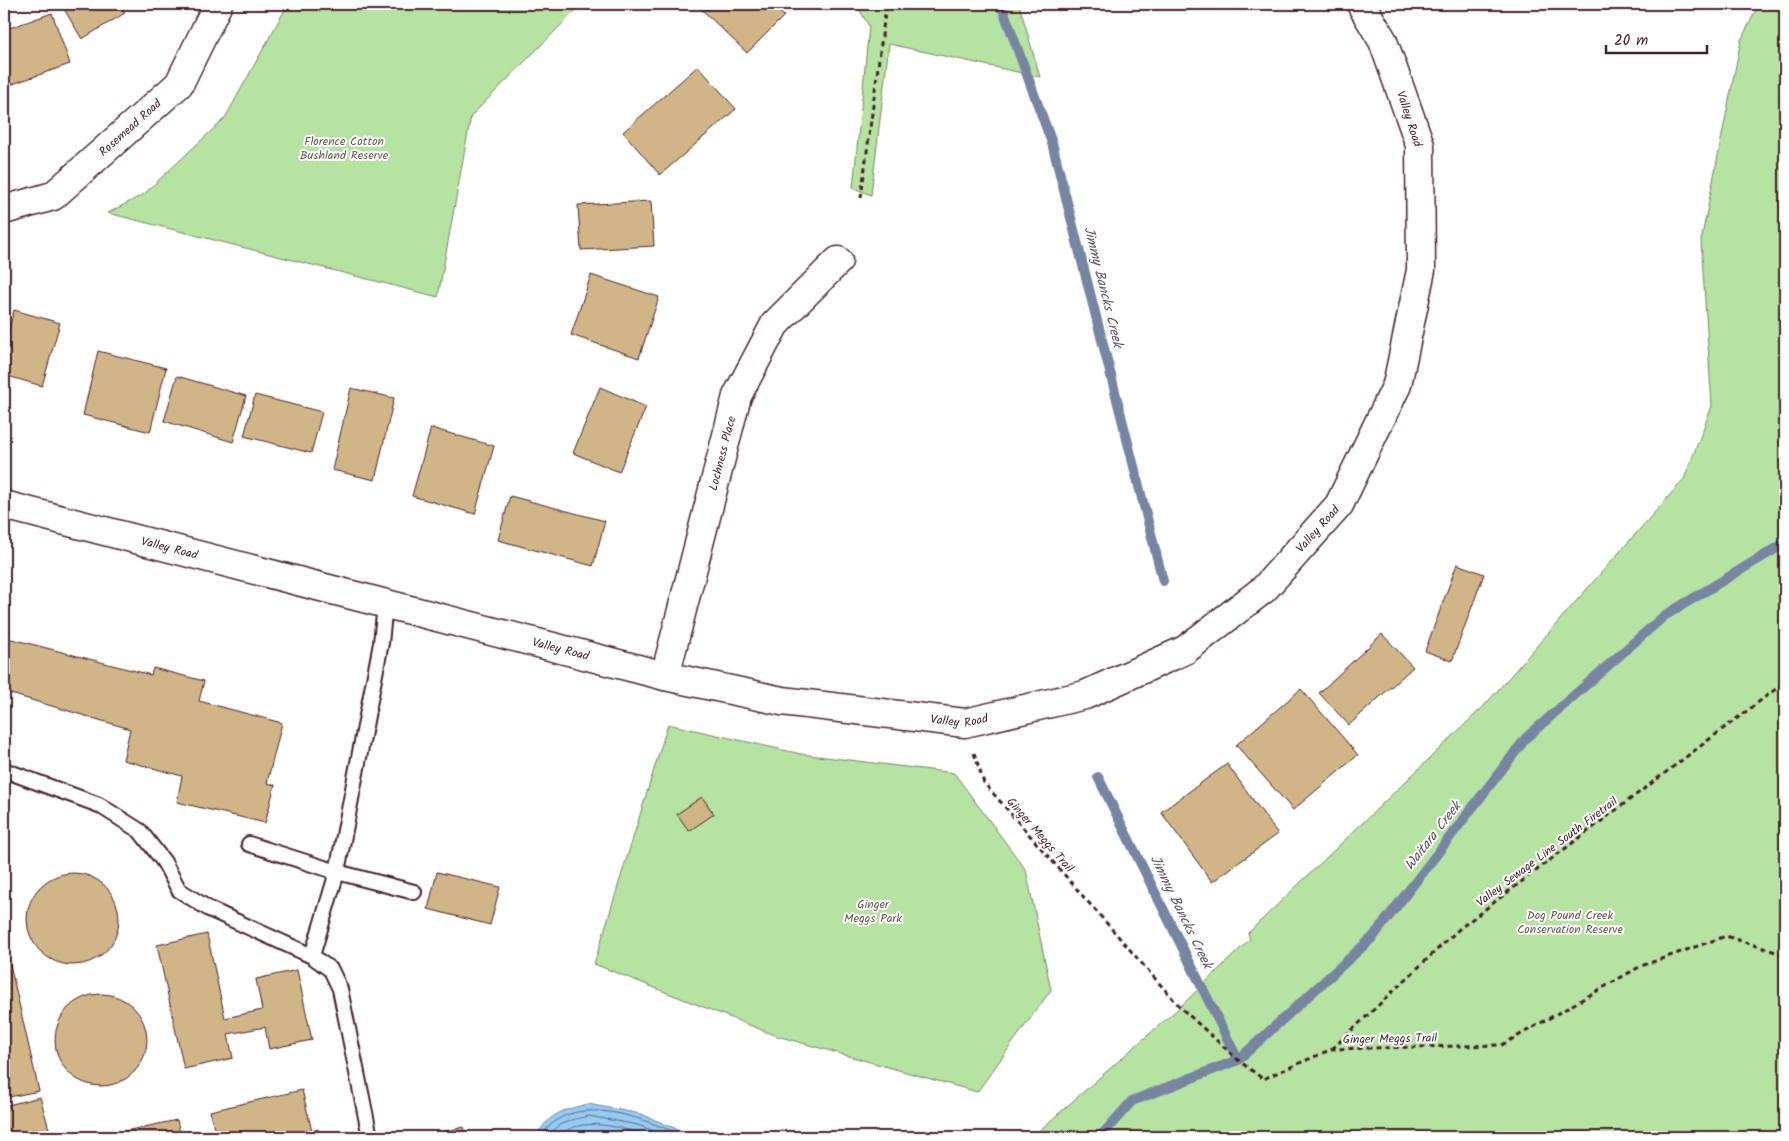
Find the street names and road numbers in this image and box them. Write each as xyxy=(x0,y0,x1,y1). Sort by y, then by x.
street label: Valley Road xyxy=(1391,89,1427,150)
street label: Rosemead Road xyxy=(94,94,166,161)
street label: Lochness Place xyxy=(704,413,741,493)
street label: Valley Road xyxy=(1291,500,1345,557)
street label: Valley Road xyxy=(139,531,201,565)
street label: Valley Road xyxy=(530,633,592,666)
street label: Valley Road xyxy=(929,708,991,732)
street label: Valley Sewage Line South Firetrail xyxy=(1472,792,1622,912)
street label: Ginger Meggs Trail xyxy=(1002,793,1078,877)
street label: Ginger Meggs Trail xyxy=(1343,1029,1437,1049)

